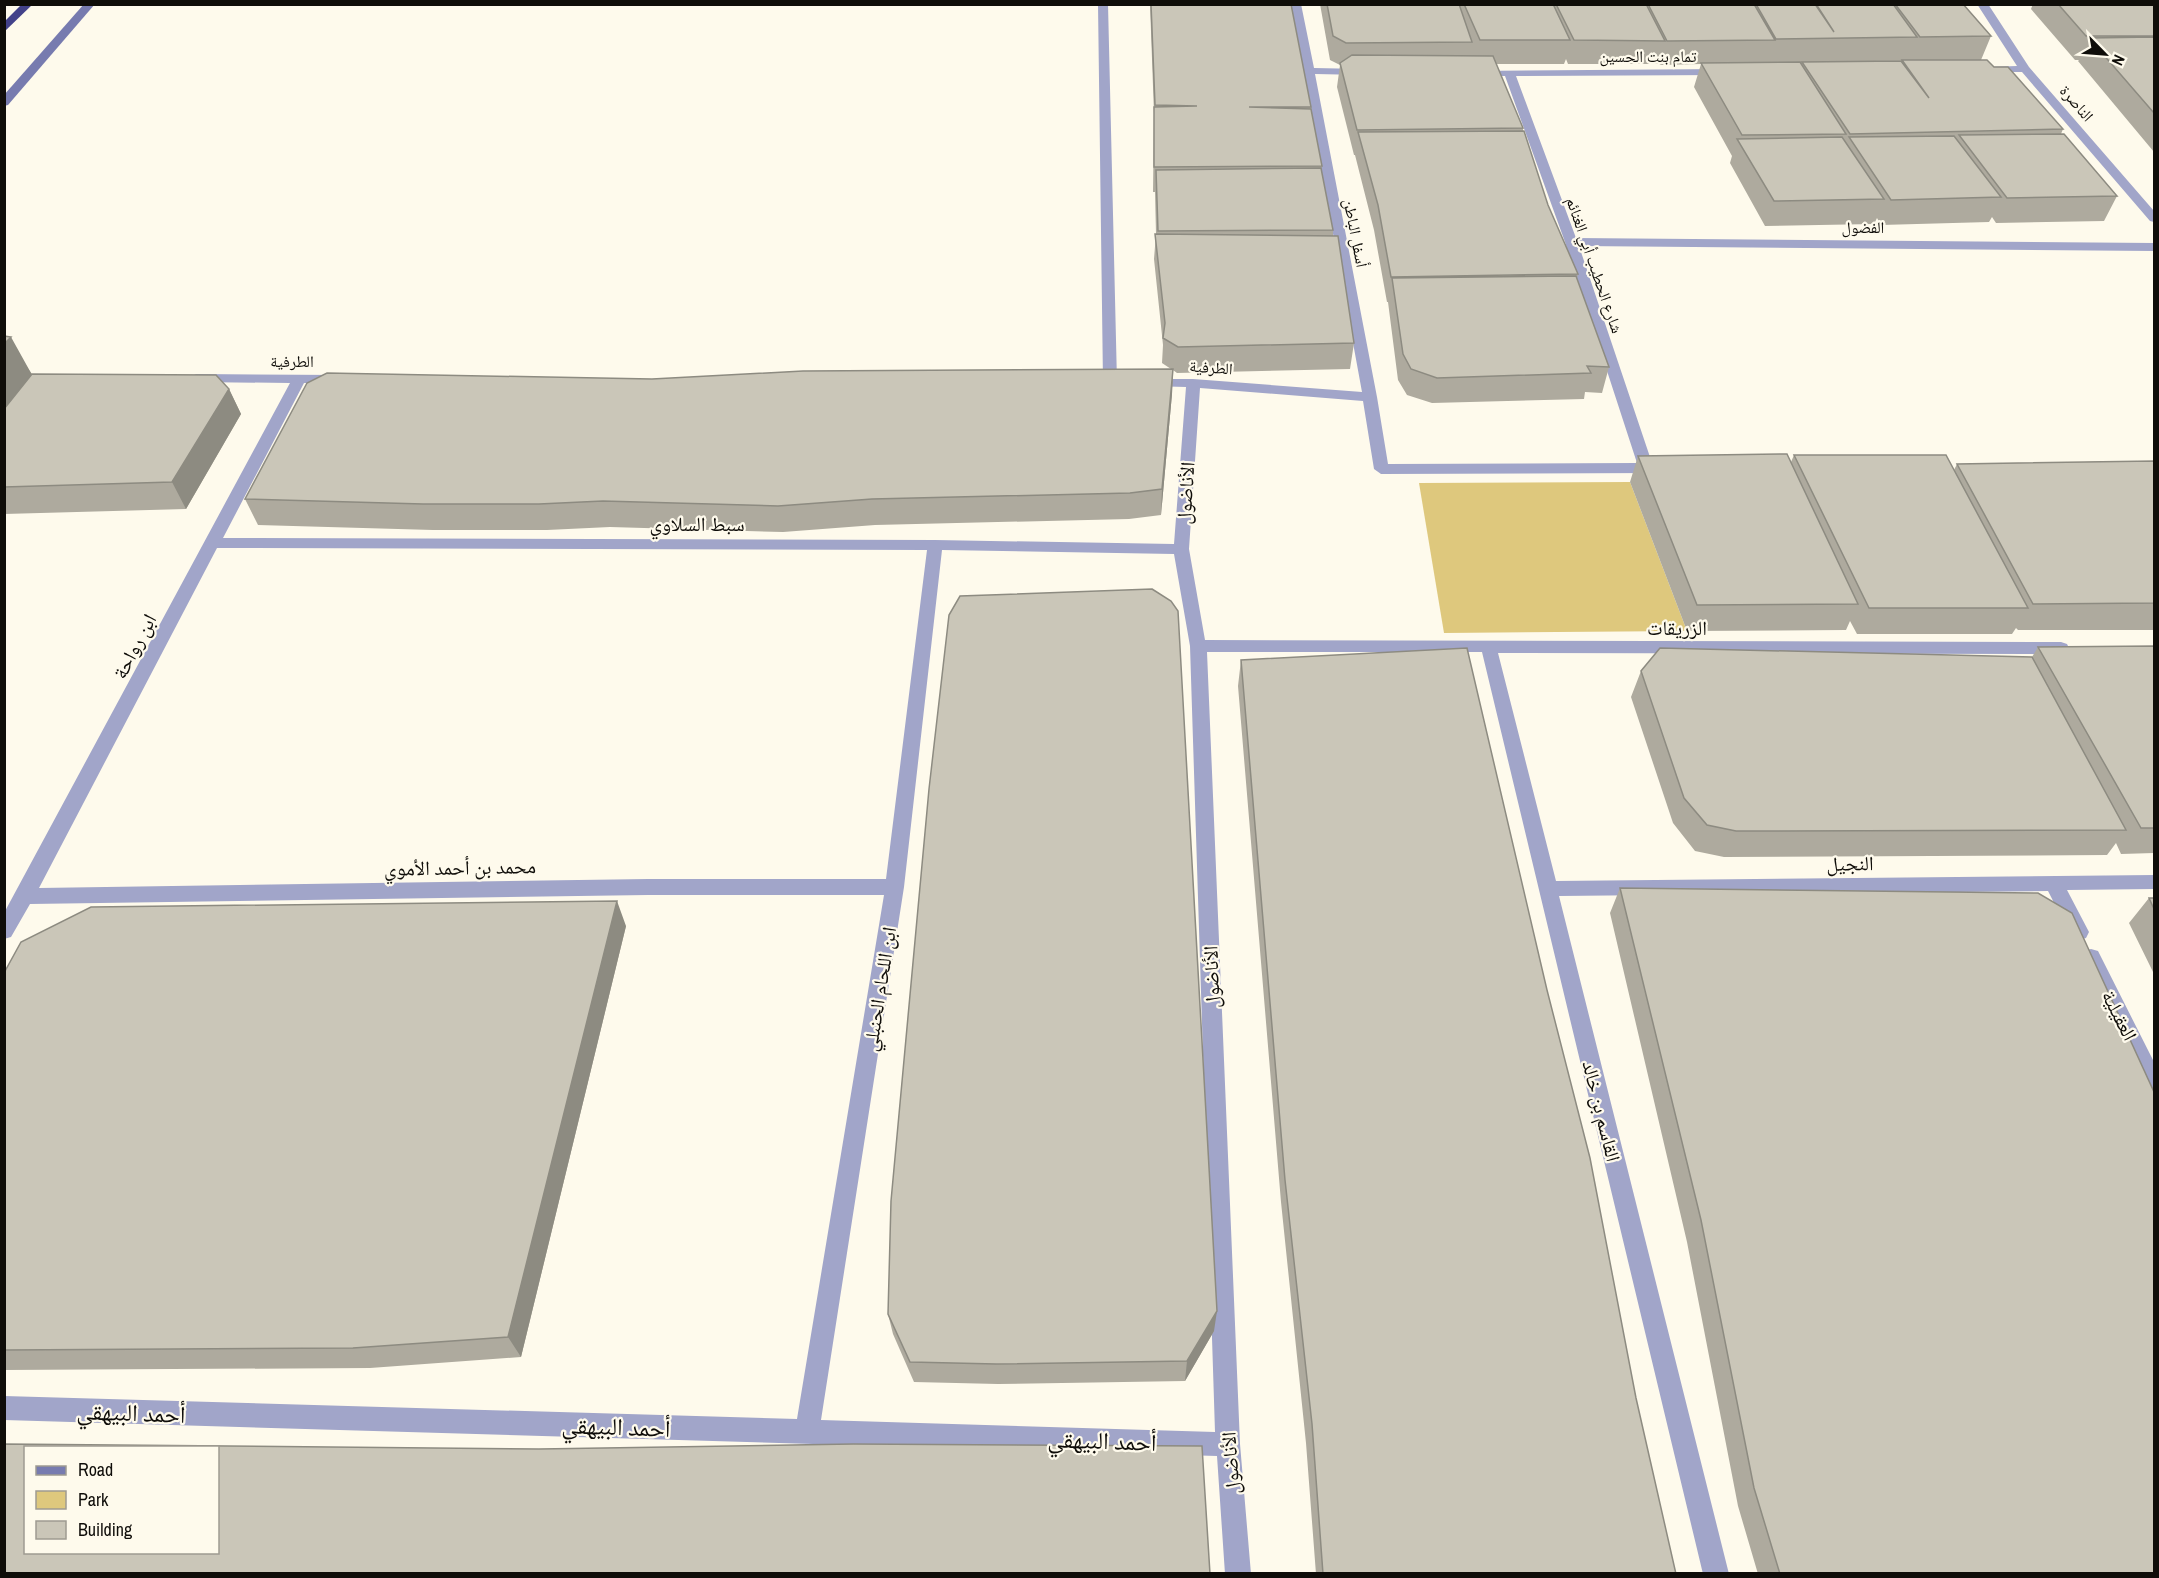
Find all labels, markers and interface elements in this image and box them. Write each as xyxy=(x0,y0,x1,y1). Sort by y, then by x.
north arrow xyxy=(2075,24,2135,84)
street label: تمام بنت الحسين xyxy=(1600,45,1697,67)
text: N xyxy=(2107,51,2131,69)
street label: الناصرة xyxy=(2055,80,2099,126)
street label: شارع الحطيب أبي الغنائم xyxy=(1559,194,1629,337)
street label: أسفل الباطن xyxy=(1339,197,1373,269)
street label: الفضول xyxy=(1842,216,1884,238)
street label: الطرفية xyxy=(270,350,314,372)
street label: الطرفية xyxy=(1189,355,1233,379)
street label: الأناضول xyxy=(1169,461,1201,525)
street label: سبط السلاوي xyxy=(649,510,745,540)
street label: ابن رواحة xyxy=(106,609,162,683)
street label: الزريقات xyxy=(1647,614,1707,641)
street label: النجيل xyxy=(1826,849,1874,877)
street label: محمد بن أحمد الأموي xyxy=(384,852,536,885)
street label: ابن اللحام الحنبلي xyxy=(856,925,905,1054)
street label: الأناضول xyxy=(1196,945,1226,1009)
street label: العقيلية xyxy=(2096,985,2144,1045)
street label: القاسم بن خالد xyxy=(1575,1058,1628,1165)
street label: أحمد البيهقي xyxy=(76,1394,186,1434)
street label: أحمد البيهقي xyxy=(561,1408,671,1448)
street label: أحمد البيهقي xyxy=(1047,1422,1157,1462)
street label: الأناضول xyxy=(1214,1431,1246,1495)
legend xyxy=(24,1446,219,1554)
text: Road xyxy=(78,1457,113,1482)
text: Park xyxy=(78,1487,109,1512)
text: Building xyxy=(78,1517,133,1542)

